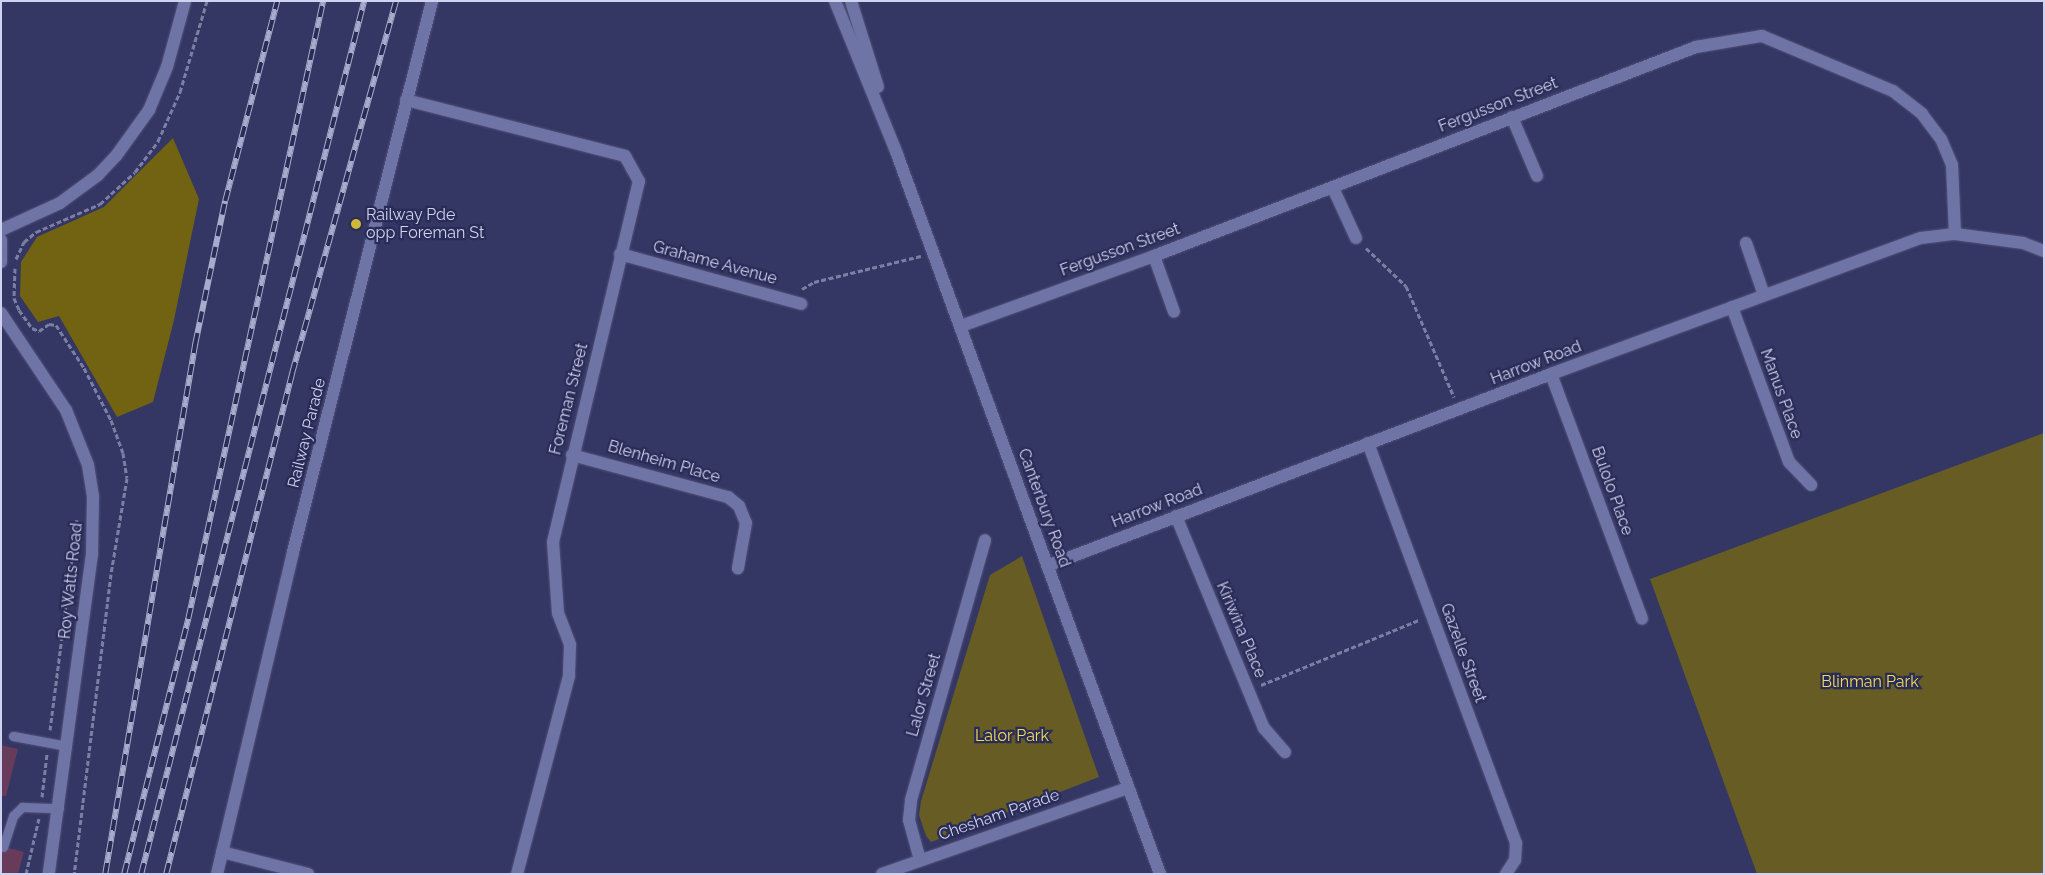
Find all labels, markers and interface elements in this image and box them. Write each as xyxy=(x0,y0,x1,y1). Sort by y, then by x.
street label: Fergusson Street xyxy=(1436,73,1560,137)
place label: Railway Pde opp Foreman St xyxy=(366,205,484,243)
marker: Railway Pde opp Foreman St xyxy=(350,218,362,230)
street label: Fergusson Street xyxy=(1058,219,1182,281)
street label: Grahame Avenue xyxy=(651,237,779,289)
street label: Harrow Road xyxy=(1488,337,1584,389)
street label: Foreman Street xyxy=(546,341,592,457)
street label: Manus Place xyxy=(1756,346,1806,442)
street label: Railway Parade xyxy=(284,376,330,490)
street label: Blenheim Place xyxy=(606,437,722,487)
street label: Bulolo Place xyxy=(1587,444,1637,538)
street label: Canterbury Road xyxy=(1014,446,1074,570)
street label: Harrow Road xyxy=(1109,480,1205,532)
street label: Roy Watts Road xyxy=(55,522,87,640)
street label: Kiriwina Place xyxy=(1212,579,1270,681)
street label: Gazelle Street xyxy=(1436,601,1490,705)
street label: Lalor Street xyxy=(903,651,945,739)
park label: Blinman Park xyxy=(1821,672,1919,692)
park label: Lalor Park xyxy=(975,726,1049,746)
street label: Chesham Parade xyxy=(936,785,1062,845)

